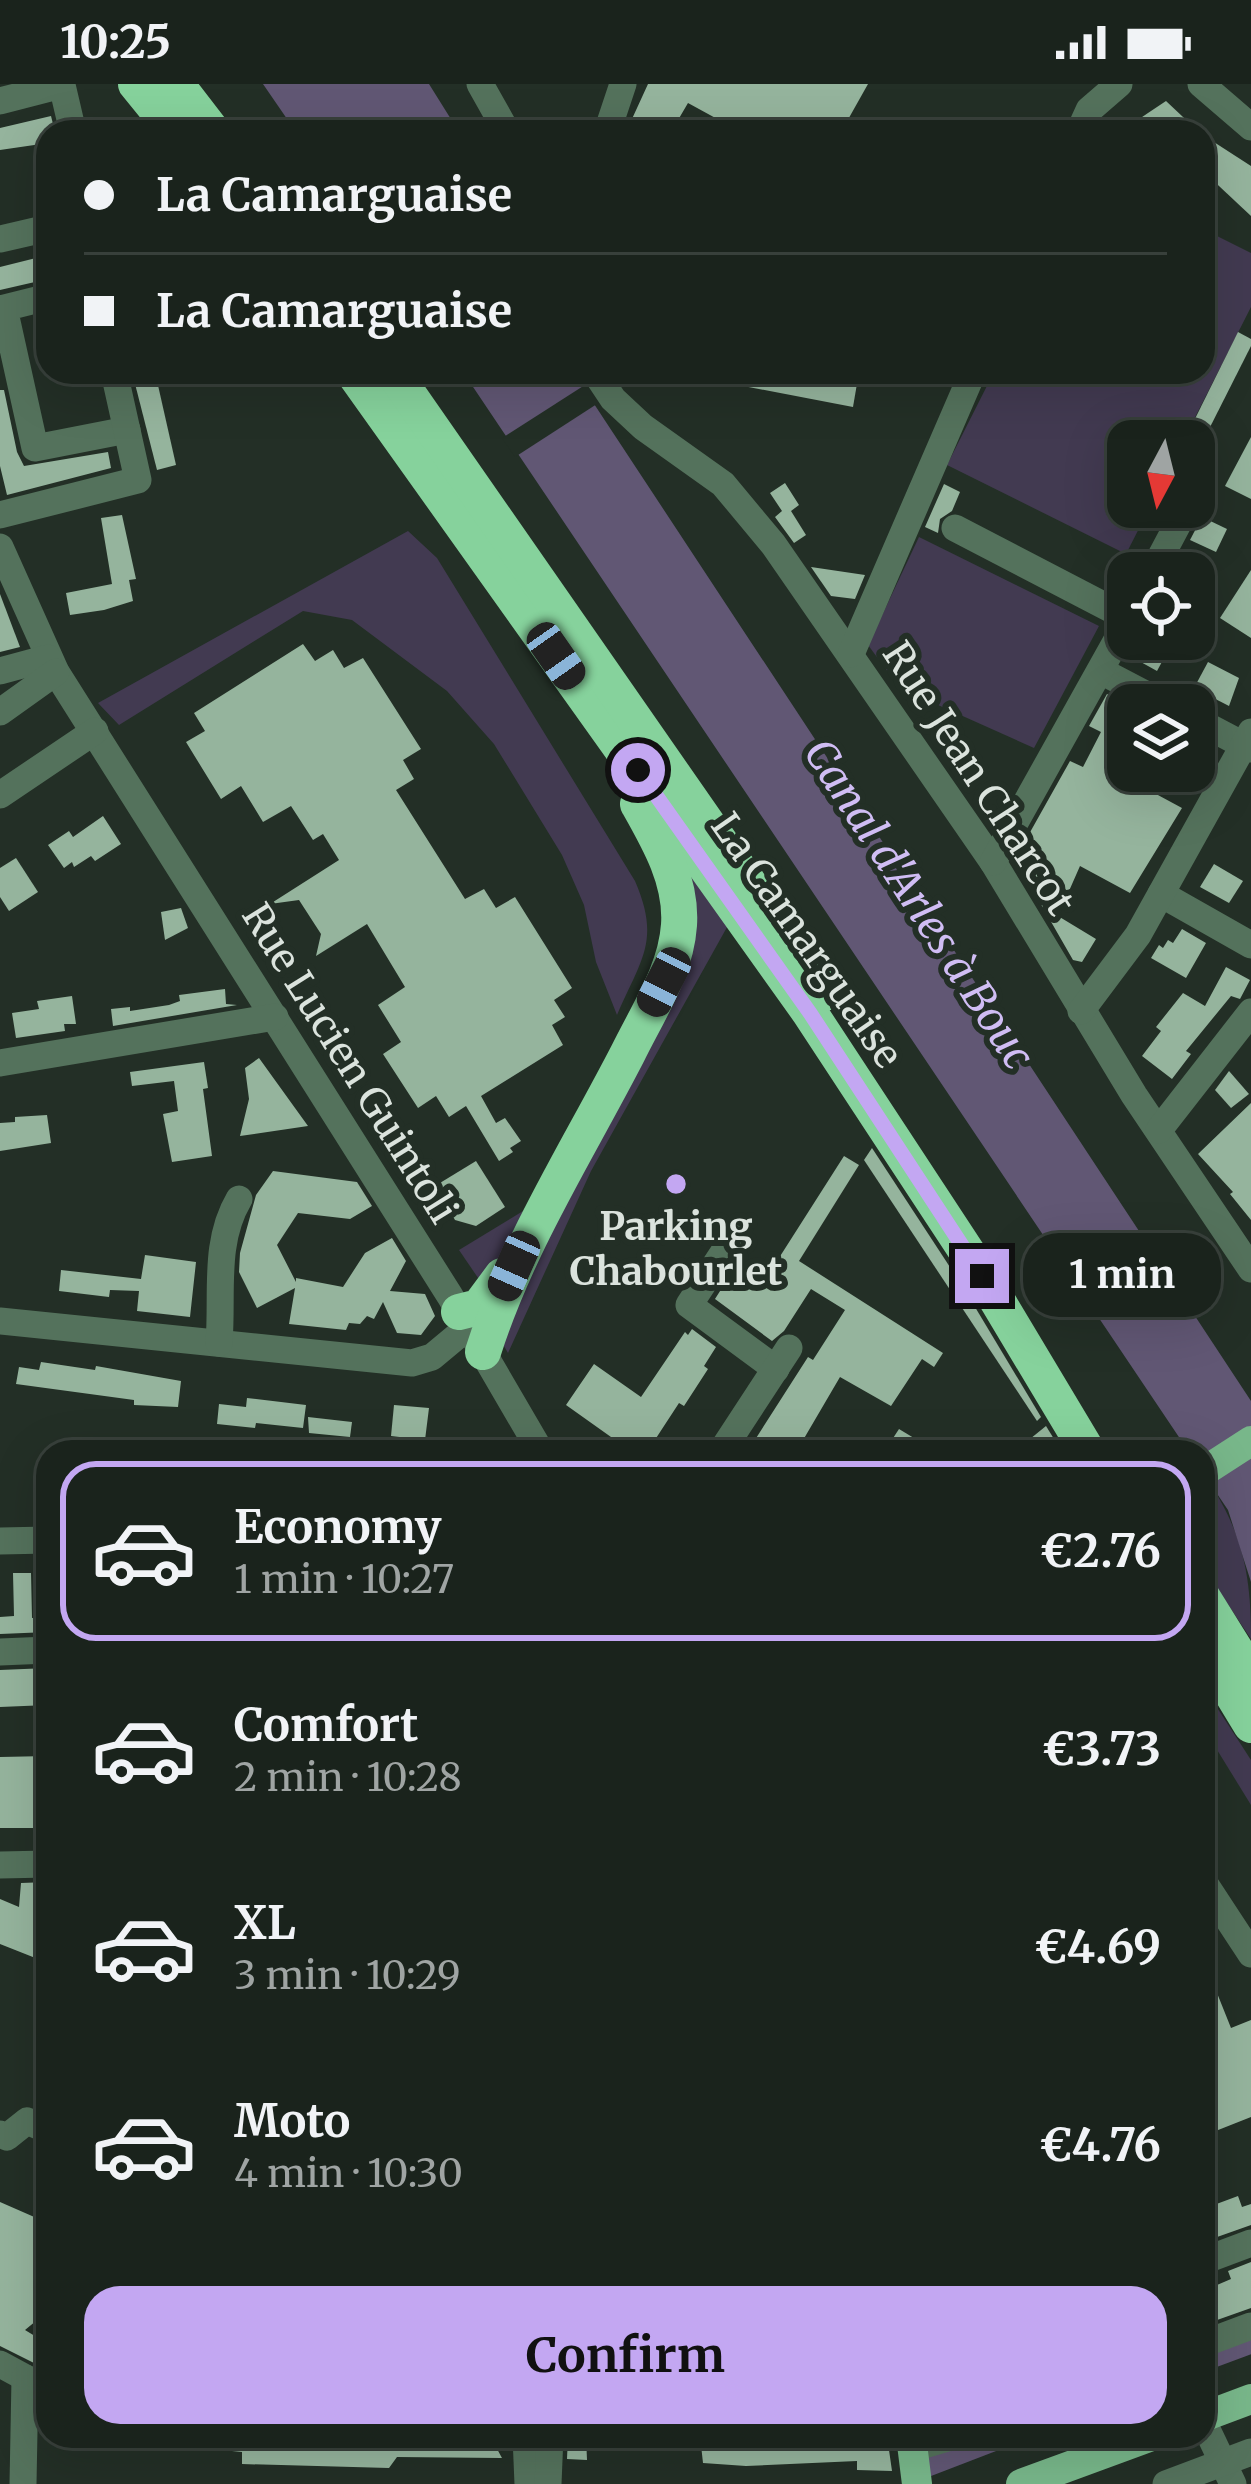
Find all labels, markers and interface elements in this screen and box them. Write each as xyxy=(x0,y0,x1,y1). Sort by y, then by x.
text: 10:25 xyxy=(60,14,171,70)
text: La Camarguaise xyxy=(156,167,512,223)
text: La Camarguaise xyxy=(156,283,512,339)
north arrow xyxy=(1107,420,1215,528)
map controls xyxy=(1107,420,1215,792)
button: locate xyxy=(1107,552,1215,660)
car xyxy=(521,616,591,696)
street label: Rue Jean Charcot xyxy=(872,632,1085,924)
button: layers xyxy=(1107,684,1215,792)
water label: Canal d'Arles à Bouc xyxy=(793,729,1045,1079)
route start xyxy=(611,743,665,797)
street label: La Camarguaise xyxy=(700,803,913,1077)
street label: Rue Lucien Guintoli xyxy=(231,894,468,1232)
car xyxy=(632,942,696,1022)
marker: Parking Chabourlet xyxy=(663,1171,689,1197)
place label: Parking Chabourlet xyxy=(570,1202,783,1296)
car xyxy=(483,1226,545,1306)
callout: 1 min xyxy=(1024,1234,1222,1318)
route end xyxy=(955,1249,1009,1303)
text: 1 min xyxy=(1069,1250,1175,1299)
icon: car xyxy=(90,1497,198,1605)
text: Economy xyxy=(234,1499,442,1555)
text: €2.76 xyxy=(1040,1523,1161,1579)
text: 1 min · 10:27 xyxy=(234,1555,454,1604)
icon: car xyxy=(90,1695,198,1803)
text: Comfort xyxy=(234,1697,418,1753)
text: €3.73 xyxy=(1042,1721,1161,1777)
text: 2 min · 10:28 xyxy=(234,1753,462,1802)
icon: car xyxy=(90,1893,198,2001)
text: XL xyxy=(234,1895,296,1951)
text: €4.69 xyxy=(1034,1919,1161,1975)
text: 3 min · 10:29 xyxy=(234,1951,461,2000)
icon: car xyxy=(90,2091,198,2199)
text: Moto xyxy=(234,2093,350,2149)
text: €4.76 xyxy=(1039,2117,1161,2173)
text: 4 min · 10:30 xyxy=(234,2149,463,2198)
button: Confirm xyxy=(84,2286,1167,2424)

